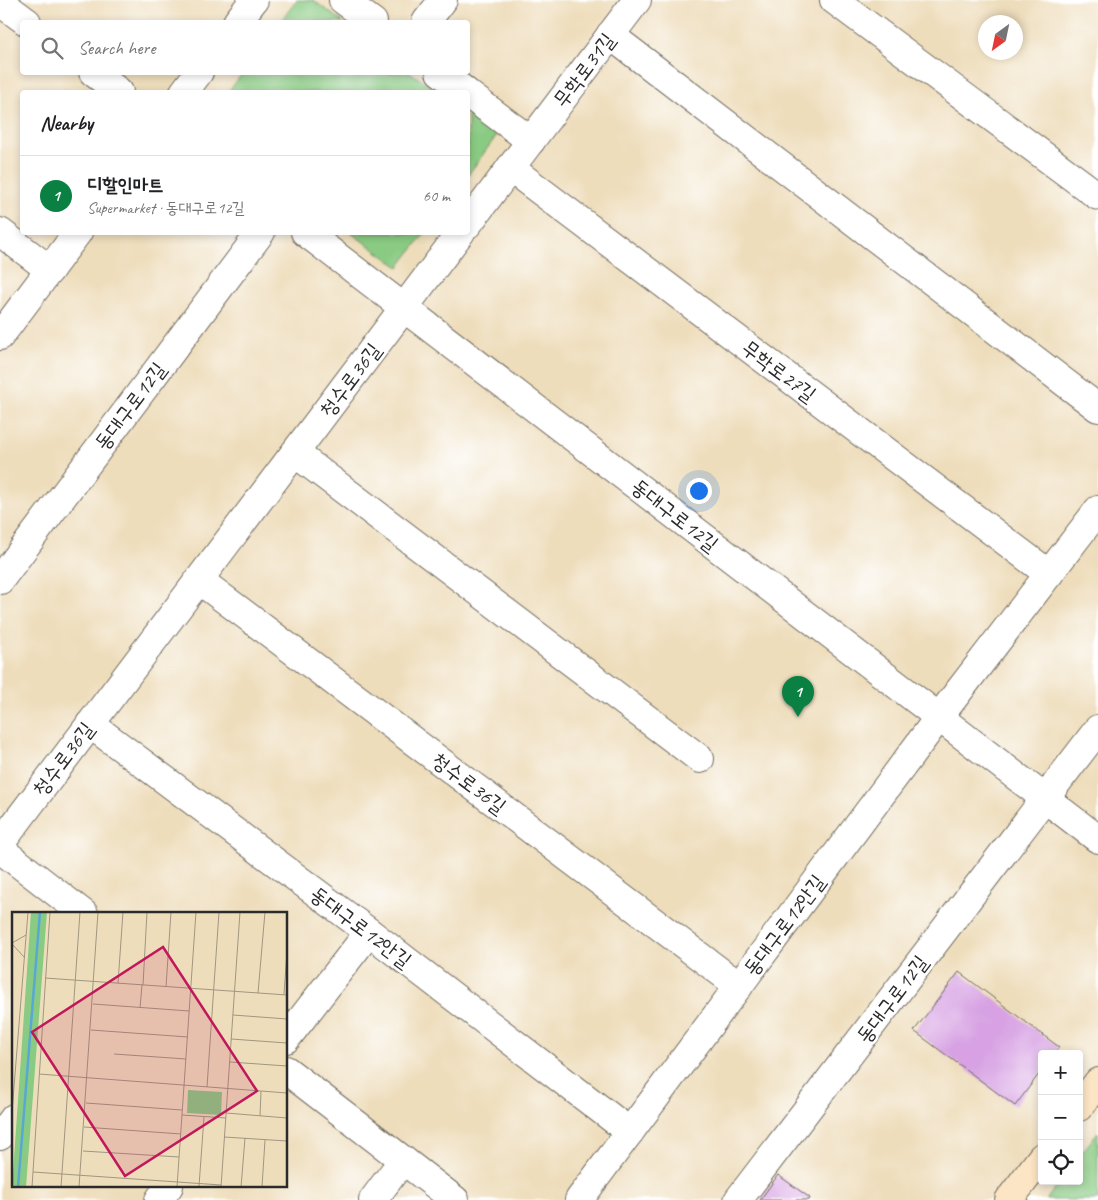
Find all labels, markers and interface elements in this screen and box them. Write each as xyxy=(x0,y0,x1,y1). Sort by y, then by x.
north arrow xyxy=(978,15,1023,60)
search box xyxy=(20,20,470,75)
street label: 무학로31길 xyxy=(548,28,620,112)
icon: search xyxy=(38,34,66,62)
text: Search here xyxy=(78,36,155,60)
text: Nearby xyxy=(40,110,93,136)
text: 디할인마트 xyxy=(87,173,163,197)
text: 1 xyxy=(52,186,60,206)
text: 60 m xyxy=(423,186,450,206)
text: Supermarket · 동대구로12길 xyxy=(87,198,245,218)
street label: 무학로27길 xyxy=(737,335,821,407)
street label: 청수로36길 xyxy=(314,338,386,422)
street label: 동대구로12길 xyxy=(89,357,172,455)
street label: 동대구로12길 xyxy=(626,473,724,557)
your location xyxy=(686,478,712,504)
pin: 1 xyxy=(782,676,814,717)
street label: 청수로36길 xyxy=(27,717,99,801)
street label: 청수로36길 xyxy=(427,747,511,819)
street label: 동대구로12안길 xyxy=(737,869,831,981)
street label: 동대구로12안길 xyxy=(305,880,417,974)
inset map xyxy=(12,912,288,1188)
street label: 동대구로12길 xyxy=(851,950,934,1048)
map controls xyxy=(1038,1050,1083,1185)
button: + xyxy=(1038,1050,1083,1095)
button: − xyxy=(1038,1095,1083,1140)
button: locate xyxy=(1038,1140,1083,1185)

